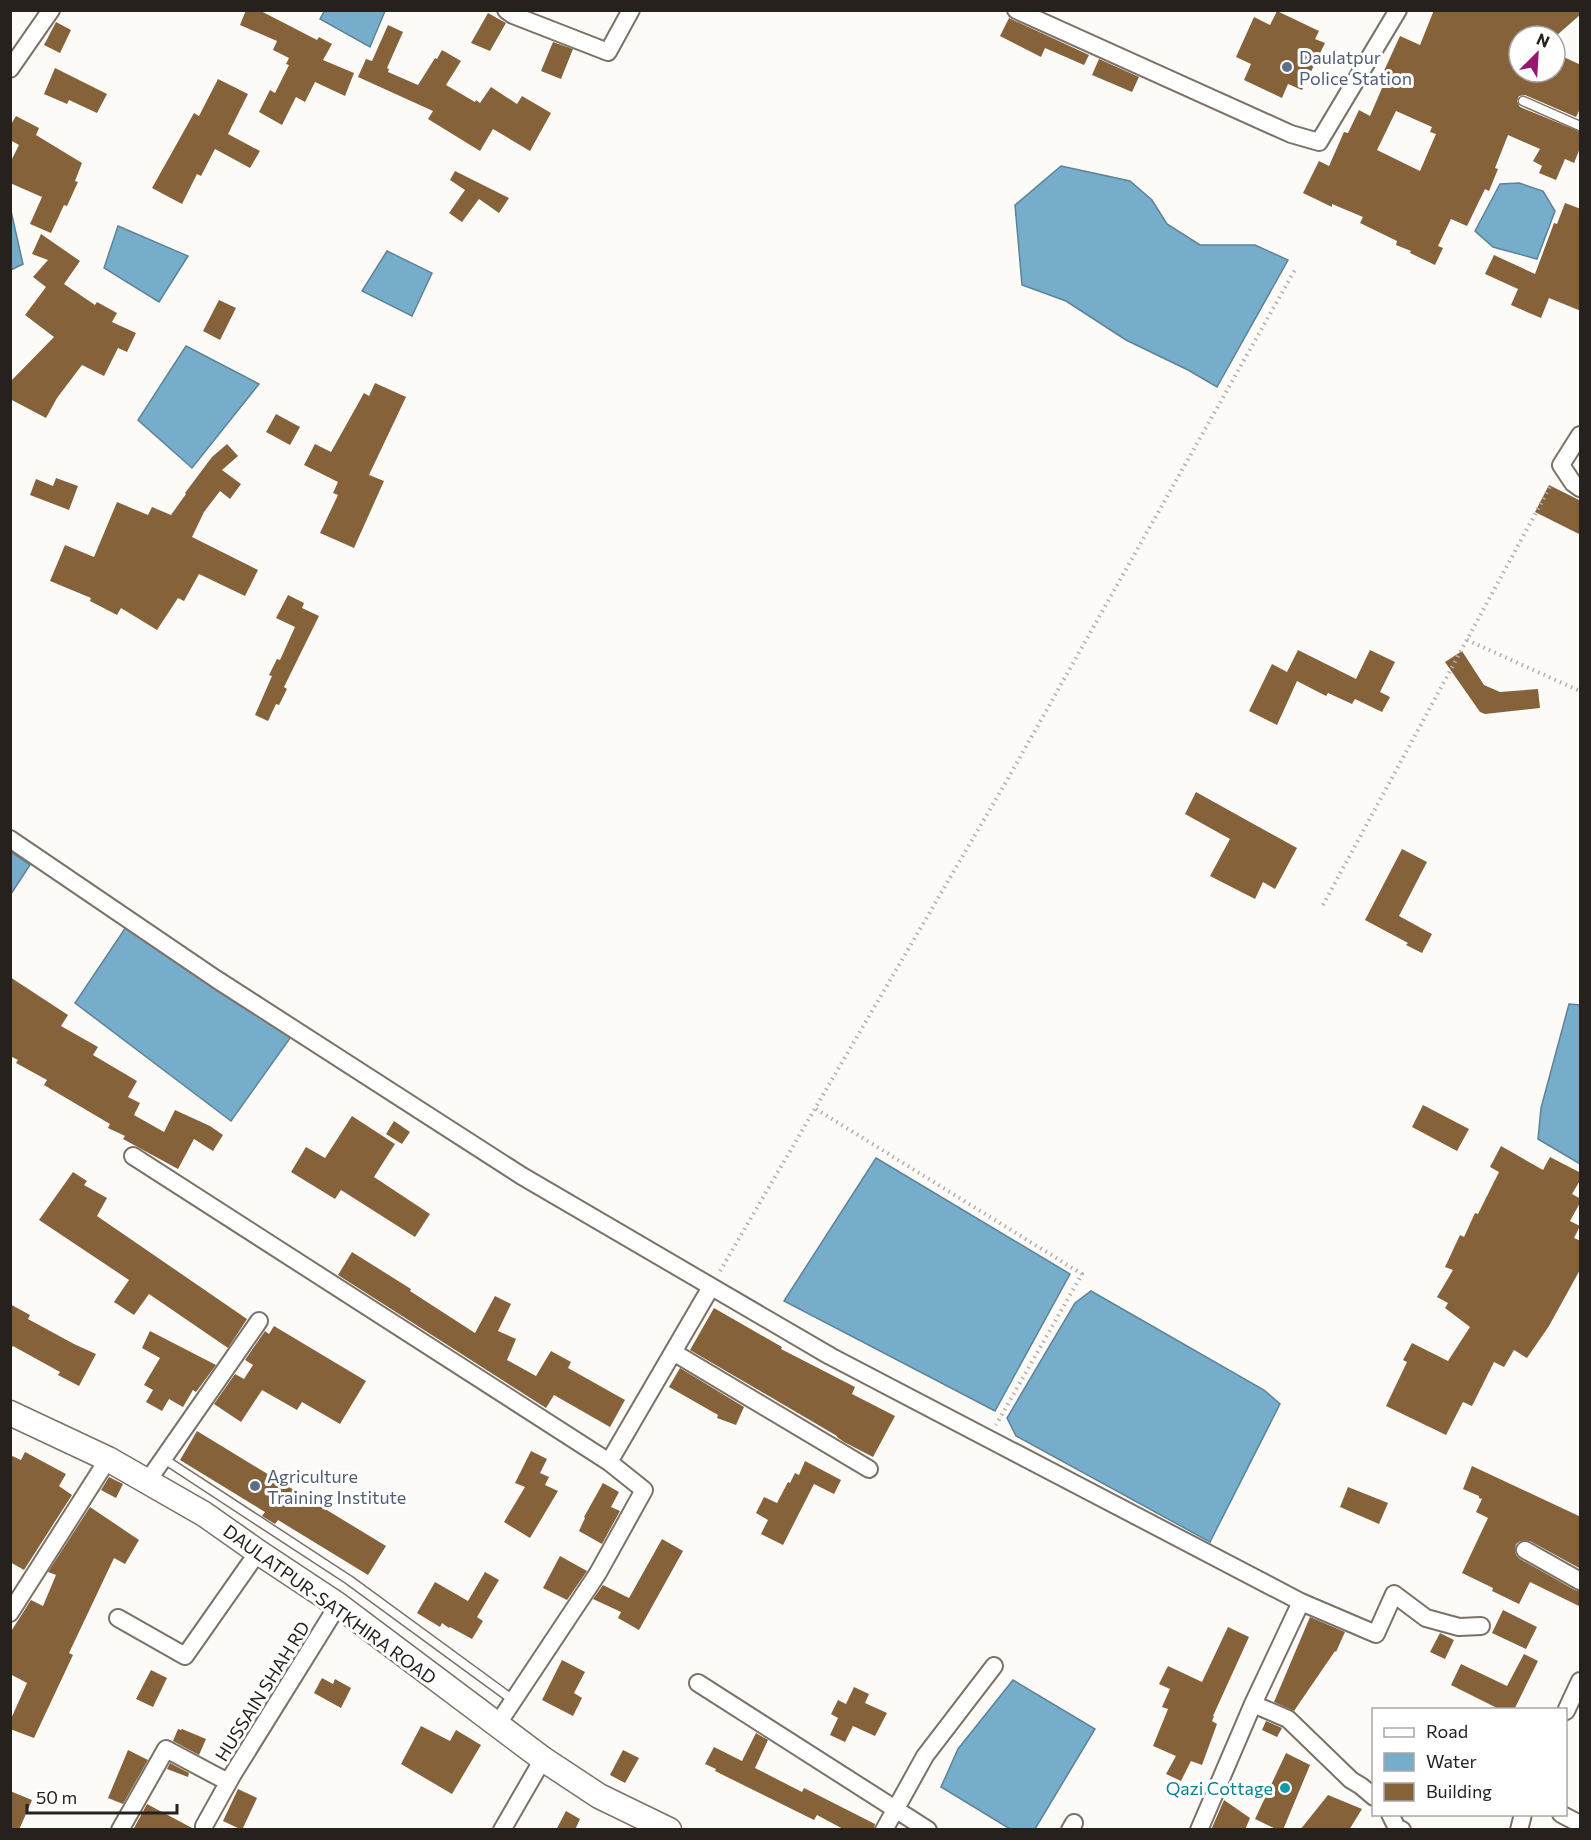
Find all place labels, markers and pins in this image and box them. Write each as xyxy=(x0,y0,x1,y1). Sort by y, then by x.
place label: Daulatpur Police Station xyxy=(1299,46,1412,89)
marker: Daulatpur Police Station xyxy=(1280,60,1294,74)
place label: Agriculture Training Institute xyxy=(267,1465,406,1508)
marker: Agriculture Training Institute xyxy=(248,1479,262,1493)
place label: Qazi Cottage xyxy=(1166,1777,1273,1799)
marker: Qazi Cottage xyxy=(1278,1781,1292,1795)

